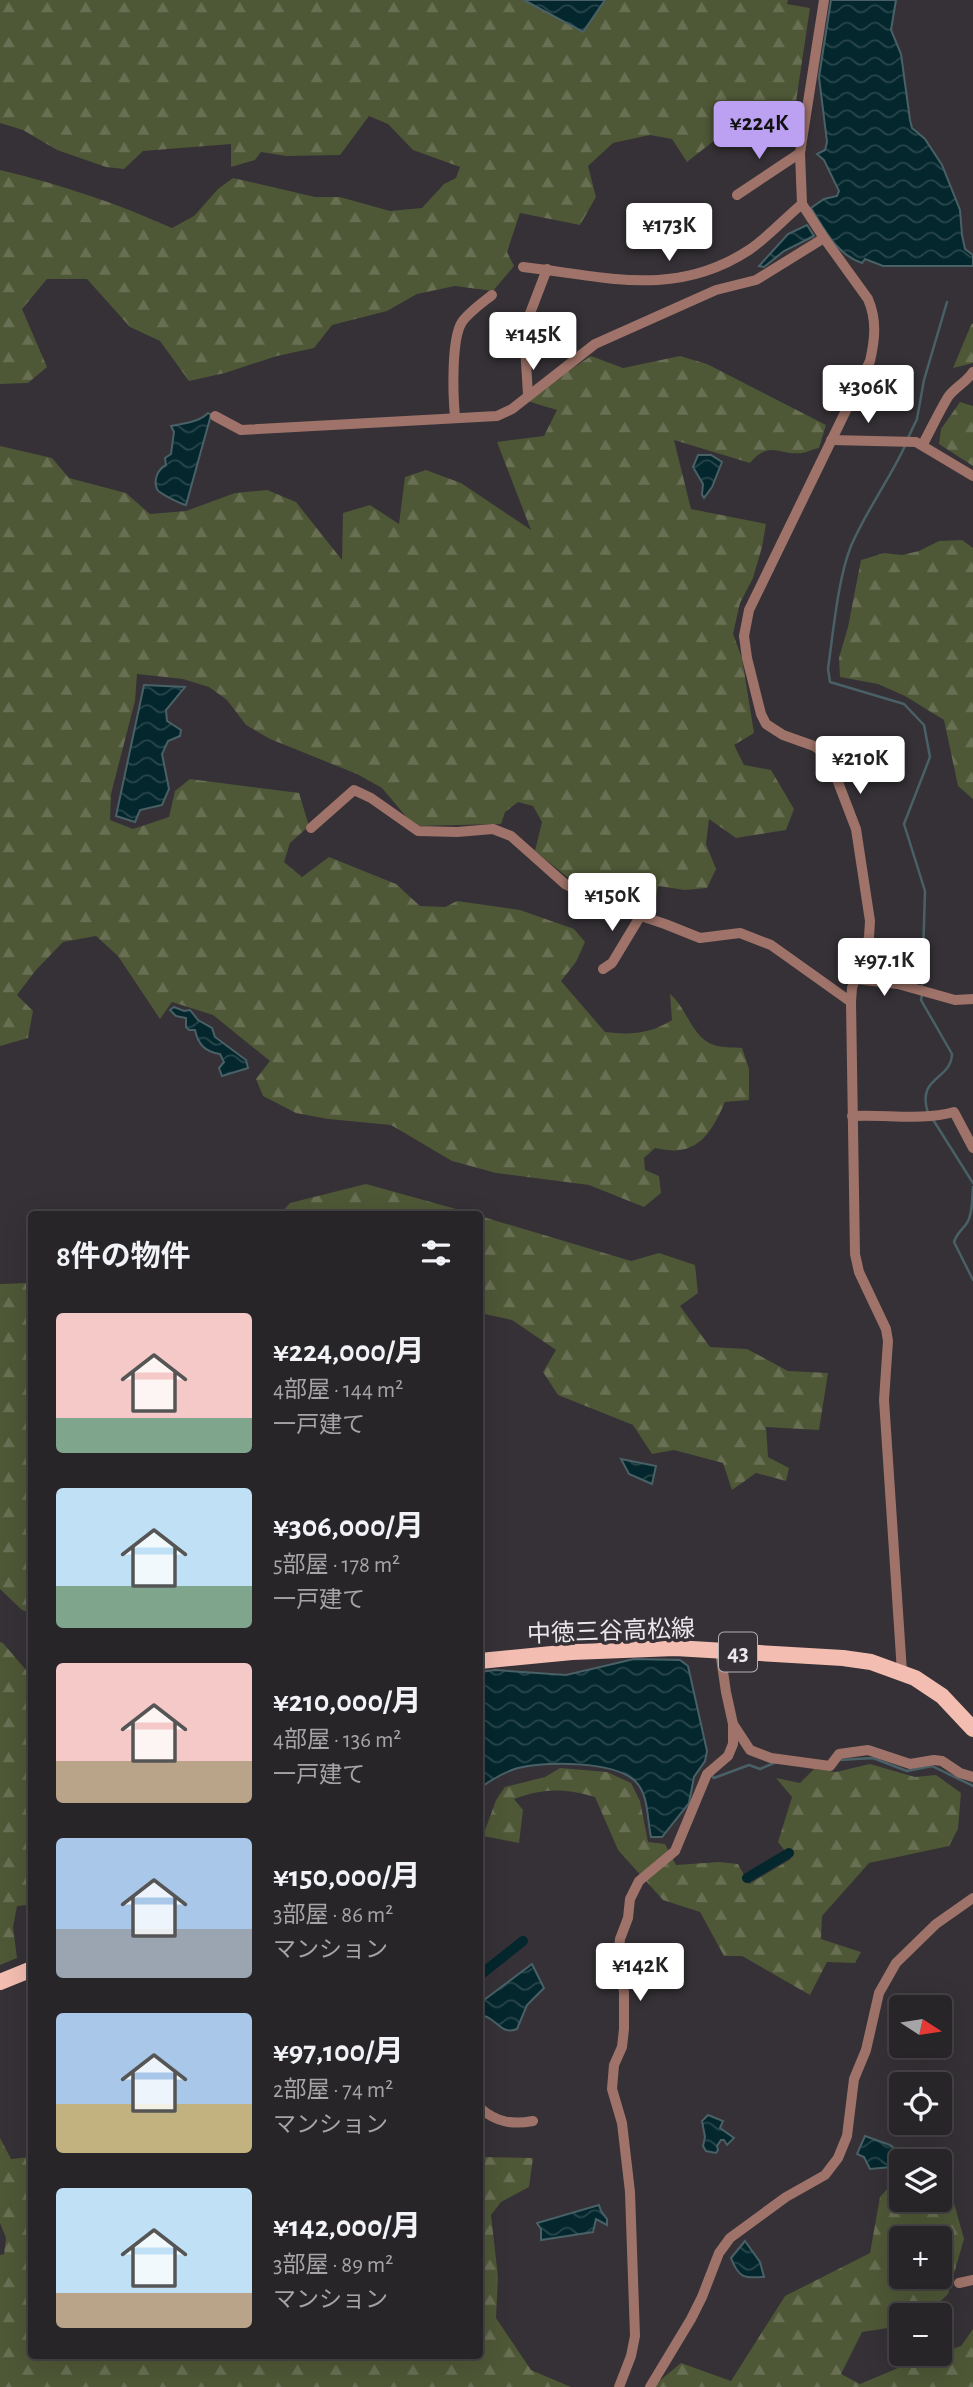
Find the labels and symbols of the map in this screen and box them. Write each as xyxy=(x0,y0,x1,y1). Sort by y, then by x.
pin: ¥224K xyxy=(710,102,808,161)
pin: ¥173K xyxy=(620,204,718,263)
pin: ¥145K xyxy=(484,312,582,372)
pin: ¥306K xyxy=(819,366,917,425)
pin: ¥210K xyxy=(811,736,909,796)
pin: ¥150K xyxy=(563,874,661,933)
pin: ¥97.1K xyxy=(827,939,941,998)
street label: 中徳三谷高松線 xyxy=(527,1615,695,1647)
road number: 43 xyxy=(719,1632,757,1672)
pin: ¥142K xyxy=(591,1944,689,2003)
north arrow xyxy=(889,1995,952,2058)

